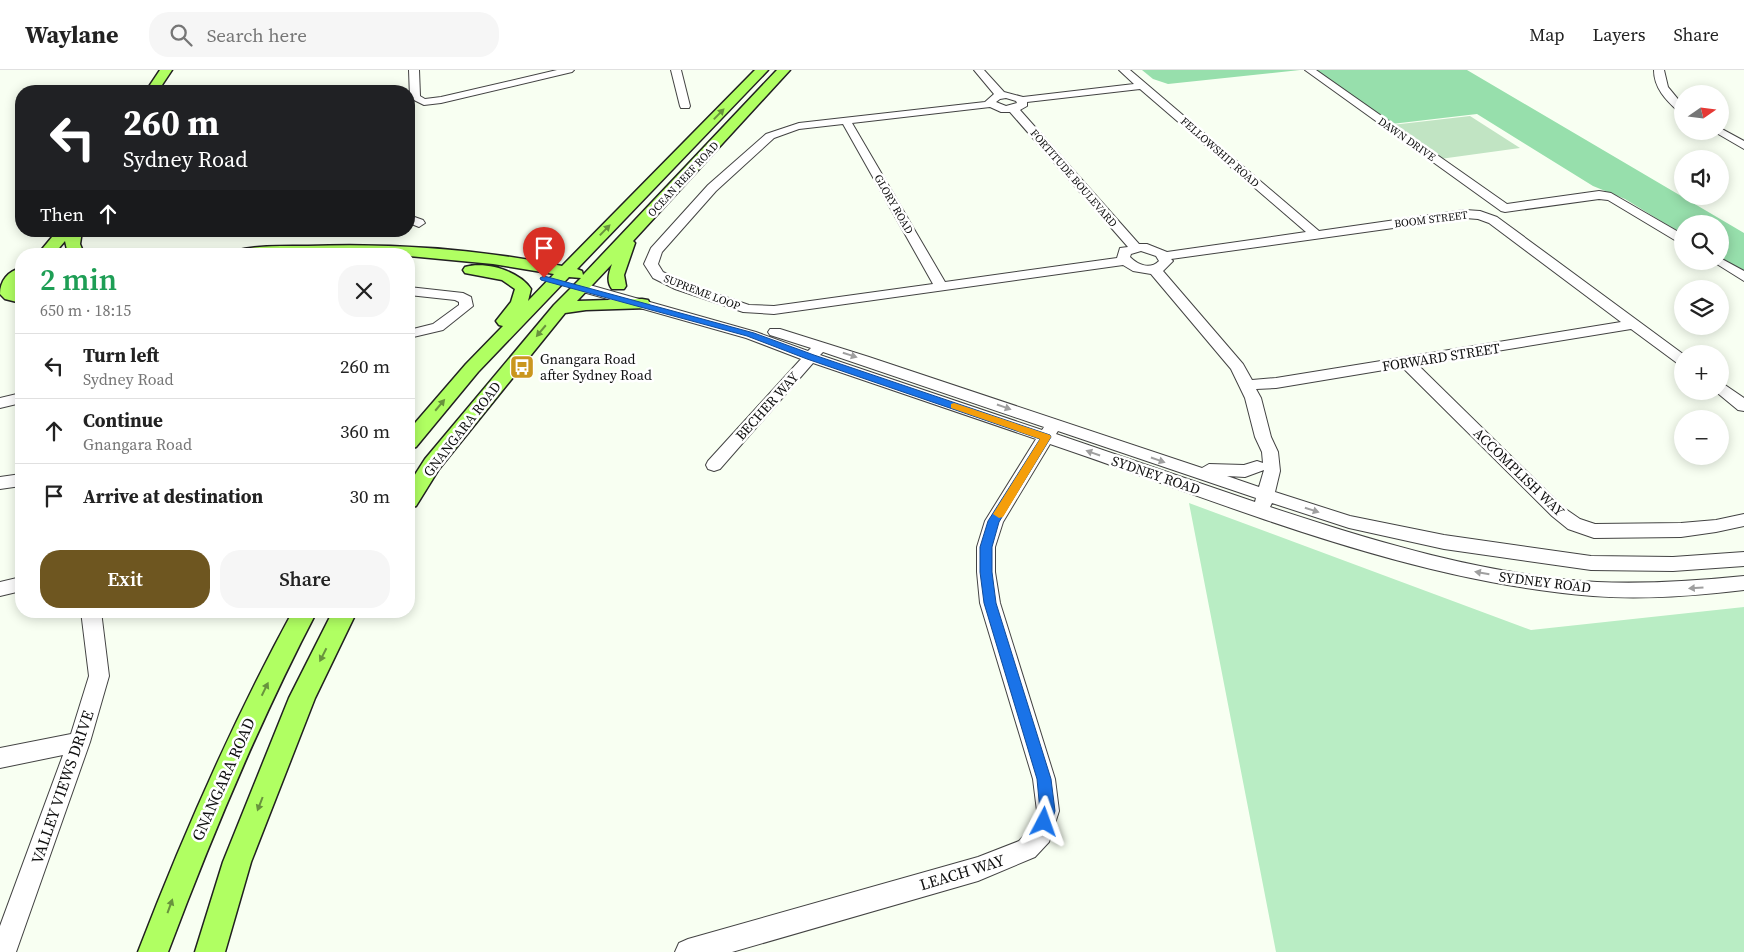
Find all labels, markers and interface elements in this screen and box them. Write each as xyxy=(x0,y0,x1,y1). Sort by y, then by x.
search box xyxy=(149,12,499,57)
text: Waylane xyxy=(25,18,119,51)
icon: search xyxy=(167,21,195,49)
text: Search here xyxy=(207,22,307,48)
text: Map xyxy=(1529,22,1564,47)
text: Layers xyxy=(1592,22,1645,47)
text: Share xyxy=(1673,22,1719,47)
north arrow xyxy=(1674,85,1729,140)
map controls xyxy=(1674,85,1729,465)
text: 260 m xyxy=(123,99,219,147)
icon: left xyxy=(40,105,105,170)
one-way arrow xyxy=(713,109,725,121)
street label: FELLOWSHIP ROAD xyxy=(1177,114,1262,191)
street label: DAWN DRIVE xyxy=(1375,114,1439,165)
street label: FORTITUDE BOULEVARD xyxy=(1027,126,1121,231)
street label: OCEAN REEF ROAD xyxy=(644,138,722,220)
text: Sydney Road xyxy=(123,144,248,174)
button: sound xyxy=(1674,150,1729,205)
street label: GLORY ROAD xyxy=(870,172,917,237)
icon: ahead xyxy=(94,200,122,228)
text: Then xyxy=(40,201,84,227)
street label: BOOM STREET xyxy=(1393,208,1469,231)
button: search xyxy=(1674,215,1729,270)
one-way arrow xyxy=(599,225,611,237)
pin xyxy=(523,227,565,278)
icon: arrive xyxy=(530,234,558,262)
text: 2 min xyxy=(40,259,117,300)
button: close xyxy=(338,265,390,317)
street label: SUPREME LOOP xyxy=(662,271,743,314)
button: layers xyxy=(1674,280,1729,335)
text: 650 m · 18:15 xyxy=(40,299,131,321)
one-way arrow xyxy=(536,324,547,337)
street label: FORWARD STREET xyxy=(1381,338,1502,376)
text: Turn left xyxy=(83,342,159,368)
button: + xyxy=(1674,345,1729,400)
place label: Gnangara Road after Sydney Road xyxy=(540,349,652,385)
icon: left xyxy=(40,352,68,380)
one-way arrow xyxy=(843,352,858,360)
text: 260 m xyxy=(340,353,390,379)
bus stop icon: Gnangara Road after Sydney Road xyxy=(509,354,535,380)
street label: BECHER WAY xyxy=(731,367,803,445)
text: Sydney Road xyxy=(83,368,174,390)
street label: GNANGARA ROAD xyxy=(418,377,506,481)
one-way arrow xyxy=(435,399,446,412)
one-way arrow xyxy=(997,403,1012,411)
text: Continue xyxy=(83,407,163,433)
button: − xyxy=(1674,410,1729,465)
icon: ahead xyxy=(40,417,68,445)
text: 360 m xyxy=(340,418,390,444)
street label: ACCOMPLISH WAY xyxy=(1469,423,1569,521)
text: Gnangara Road xyxy=(83,433,192,455)
one-way arrow xyxy=(1085,449,1100,456)
street label: SYDNEY ROAD xyxy=(1109,450,1203,500)
one-way arrow xyxy=(1150,457,1165,464)
icon: arrive xyxy=(40,482,68,510)
text: Arrive at destination xyxy=(83,483,263,509)
text: 30 m xyxy=(349,483,390,509)
one-way arrow xyxy=(1305,506,1320,514)
button: Exit xyxy=(40,550,210,608)
button: Share xyxy=(220,550,390,608)
street label: SYDNEY ROAD xyxy=(1498,566,1592,598)
one-way arrow xyxy=(1474,569,1489,577)
one-way arrow xyxy=(1687,584,1703,592)
one-way arrow xyxy=(319,648,327,662)
one-way arrow xyxy=(260,682,269,697)
street label: VALLEY VIEWS DRIVE xyxy=(25,707,99,867)
street label: GNANGARA ROAD xyxy=(186,714,260,844)
position arrow xyxy=(1017,795,1069,847)
one-way arrow xyxy=(256,797,264,812)
street label: LEACH WAY xyxy=(917,849,1007,895)
one-way arrow xyxy=(167,899,174,914)

